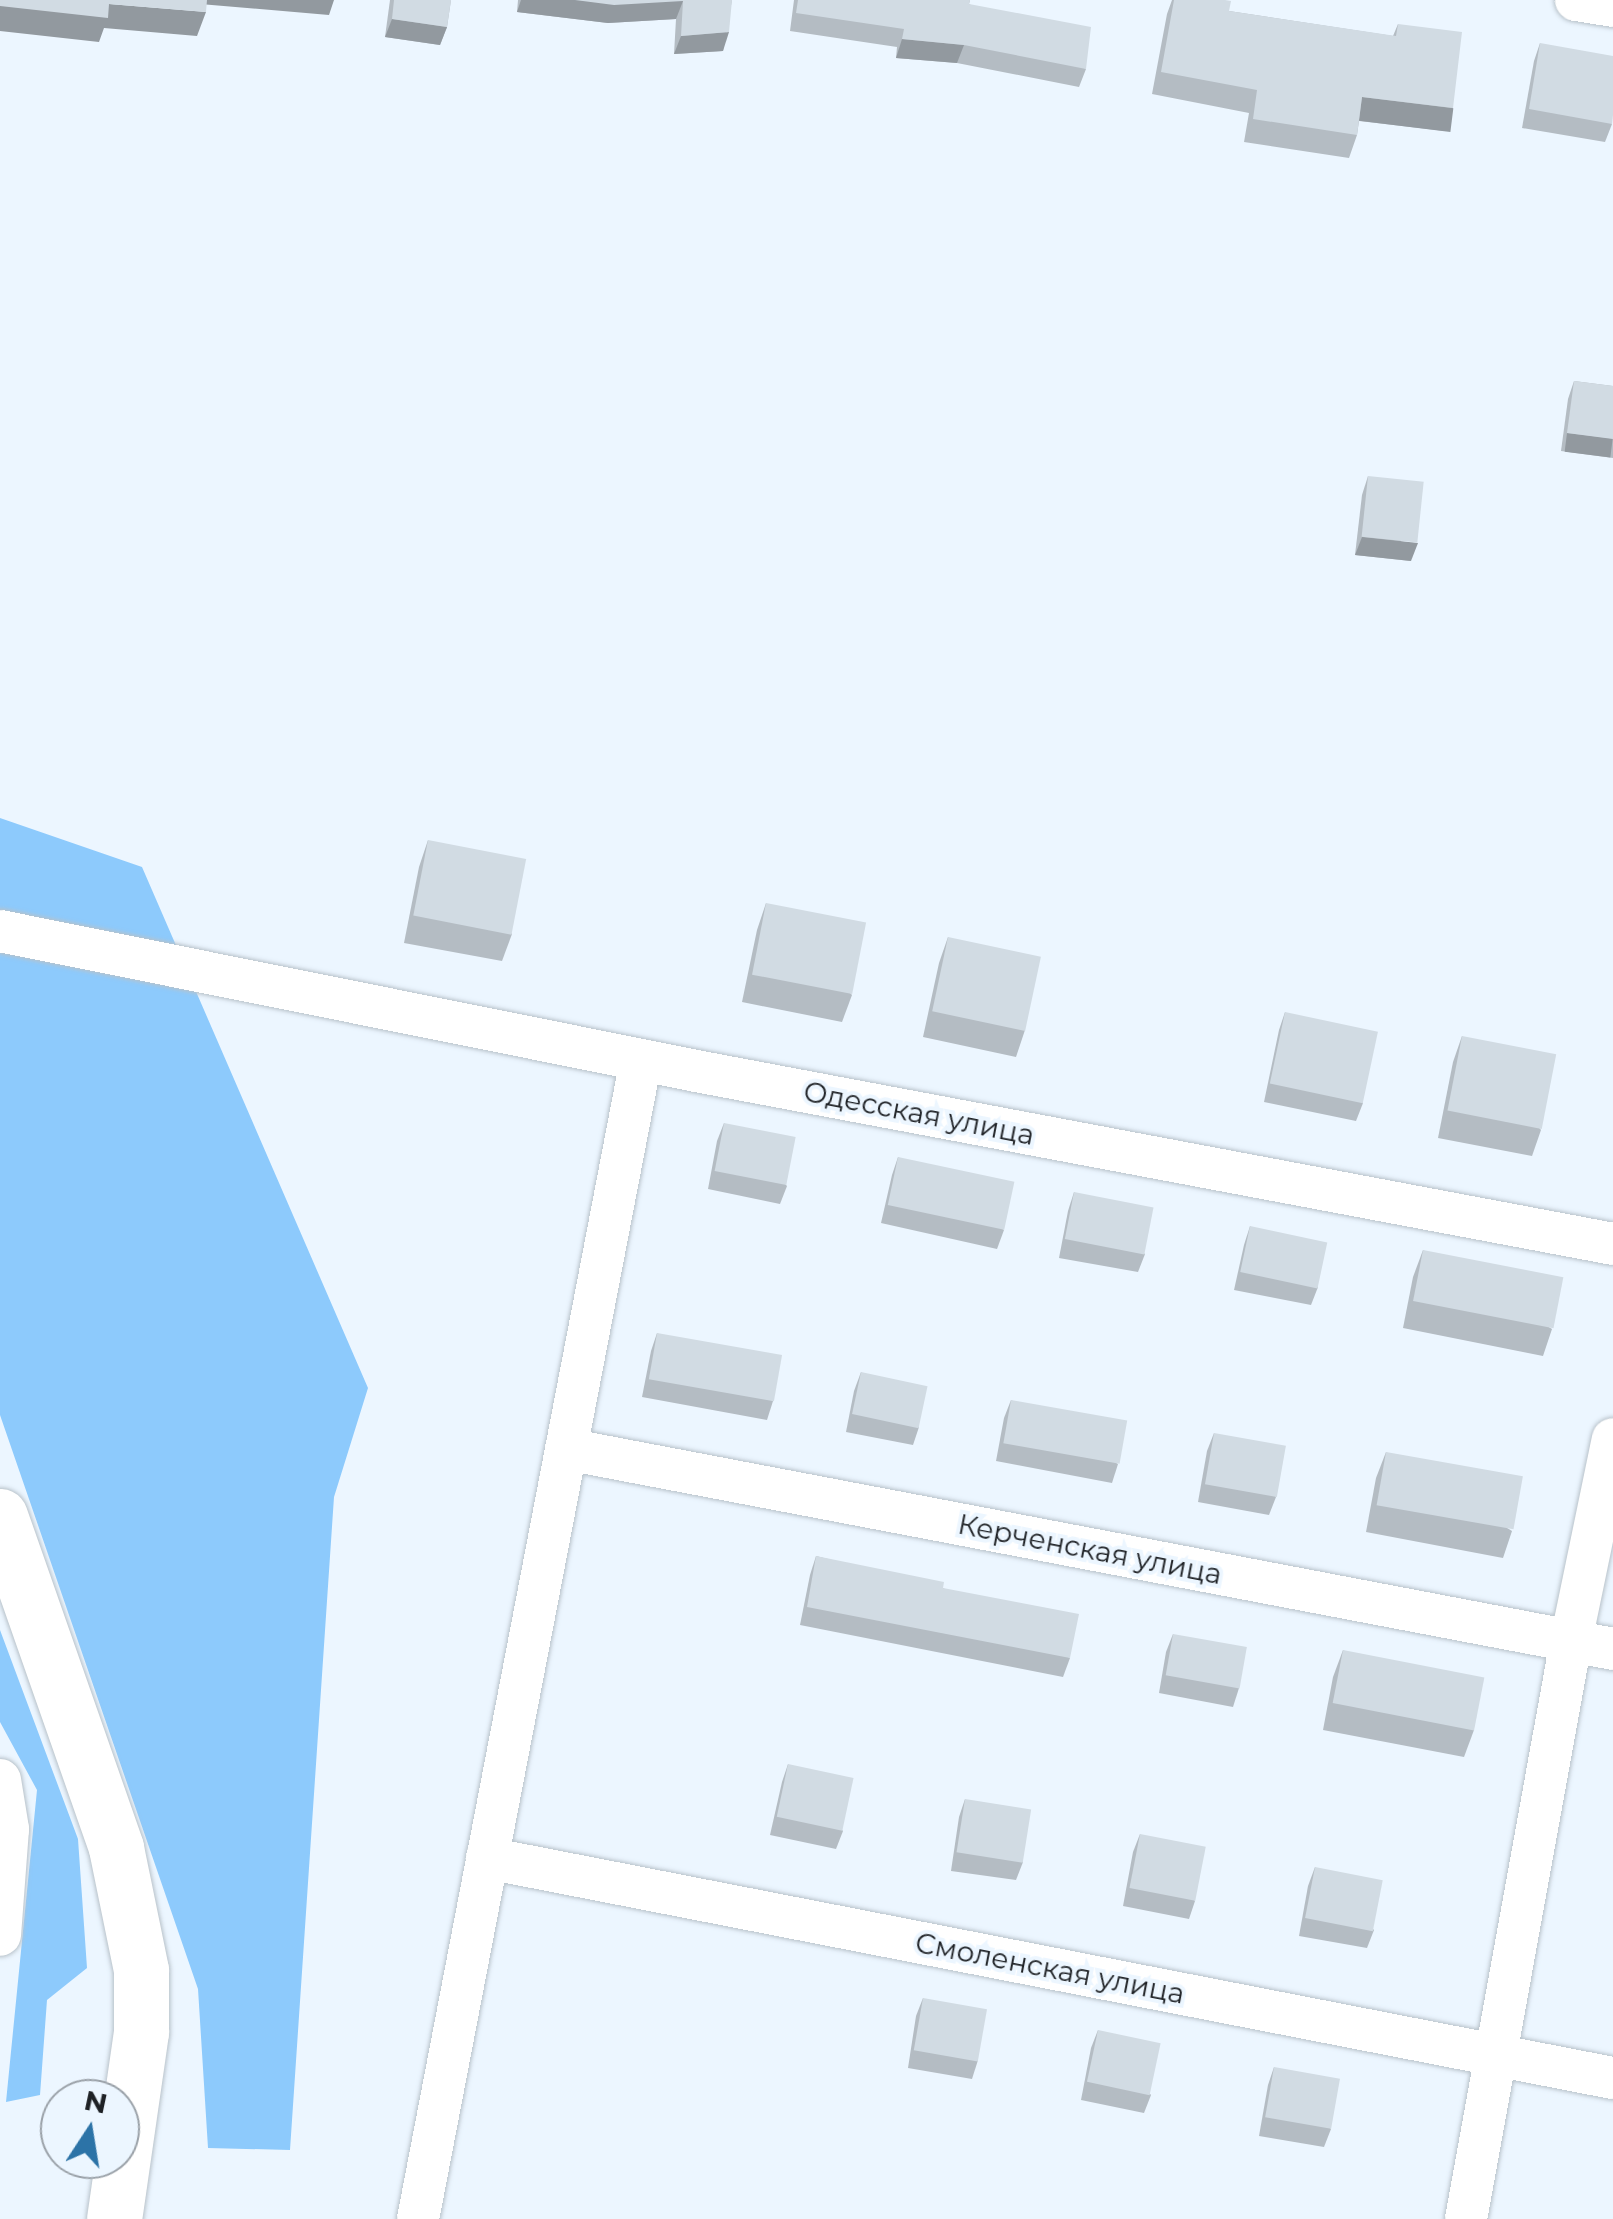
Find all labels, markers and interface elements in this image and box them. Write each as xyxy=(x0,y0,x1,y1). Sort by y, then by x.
street label: Одесская улица xyxy=(801,1074,1037,1152)
street label: Керченская улица xyxy=(955,1507,1225,1591)
street label: Смоленская улица xyxy=(913,1925,1187,2011)
north arrow xyxy=(40,2079,140,2179)
text: N xyxy=(81,2083,110,2121)

